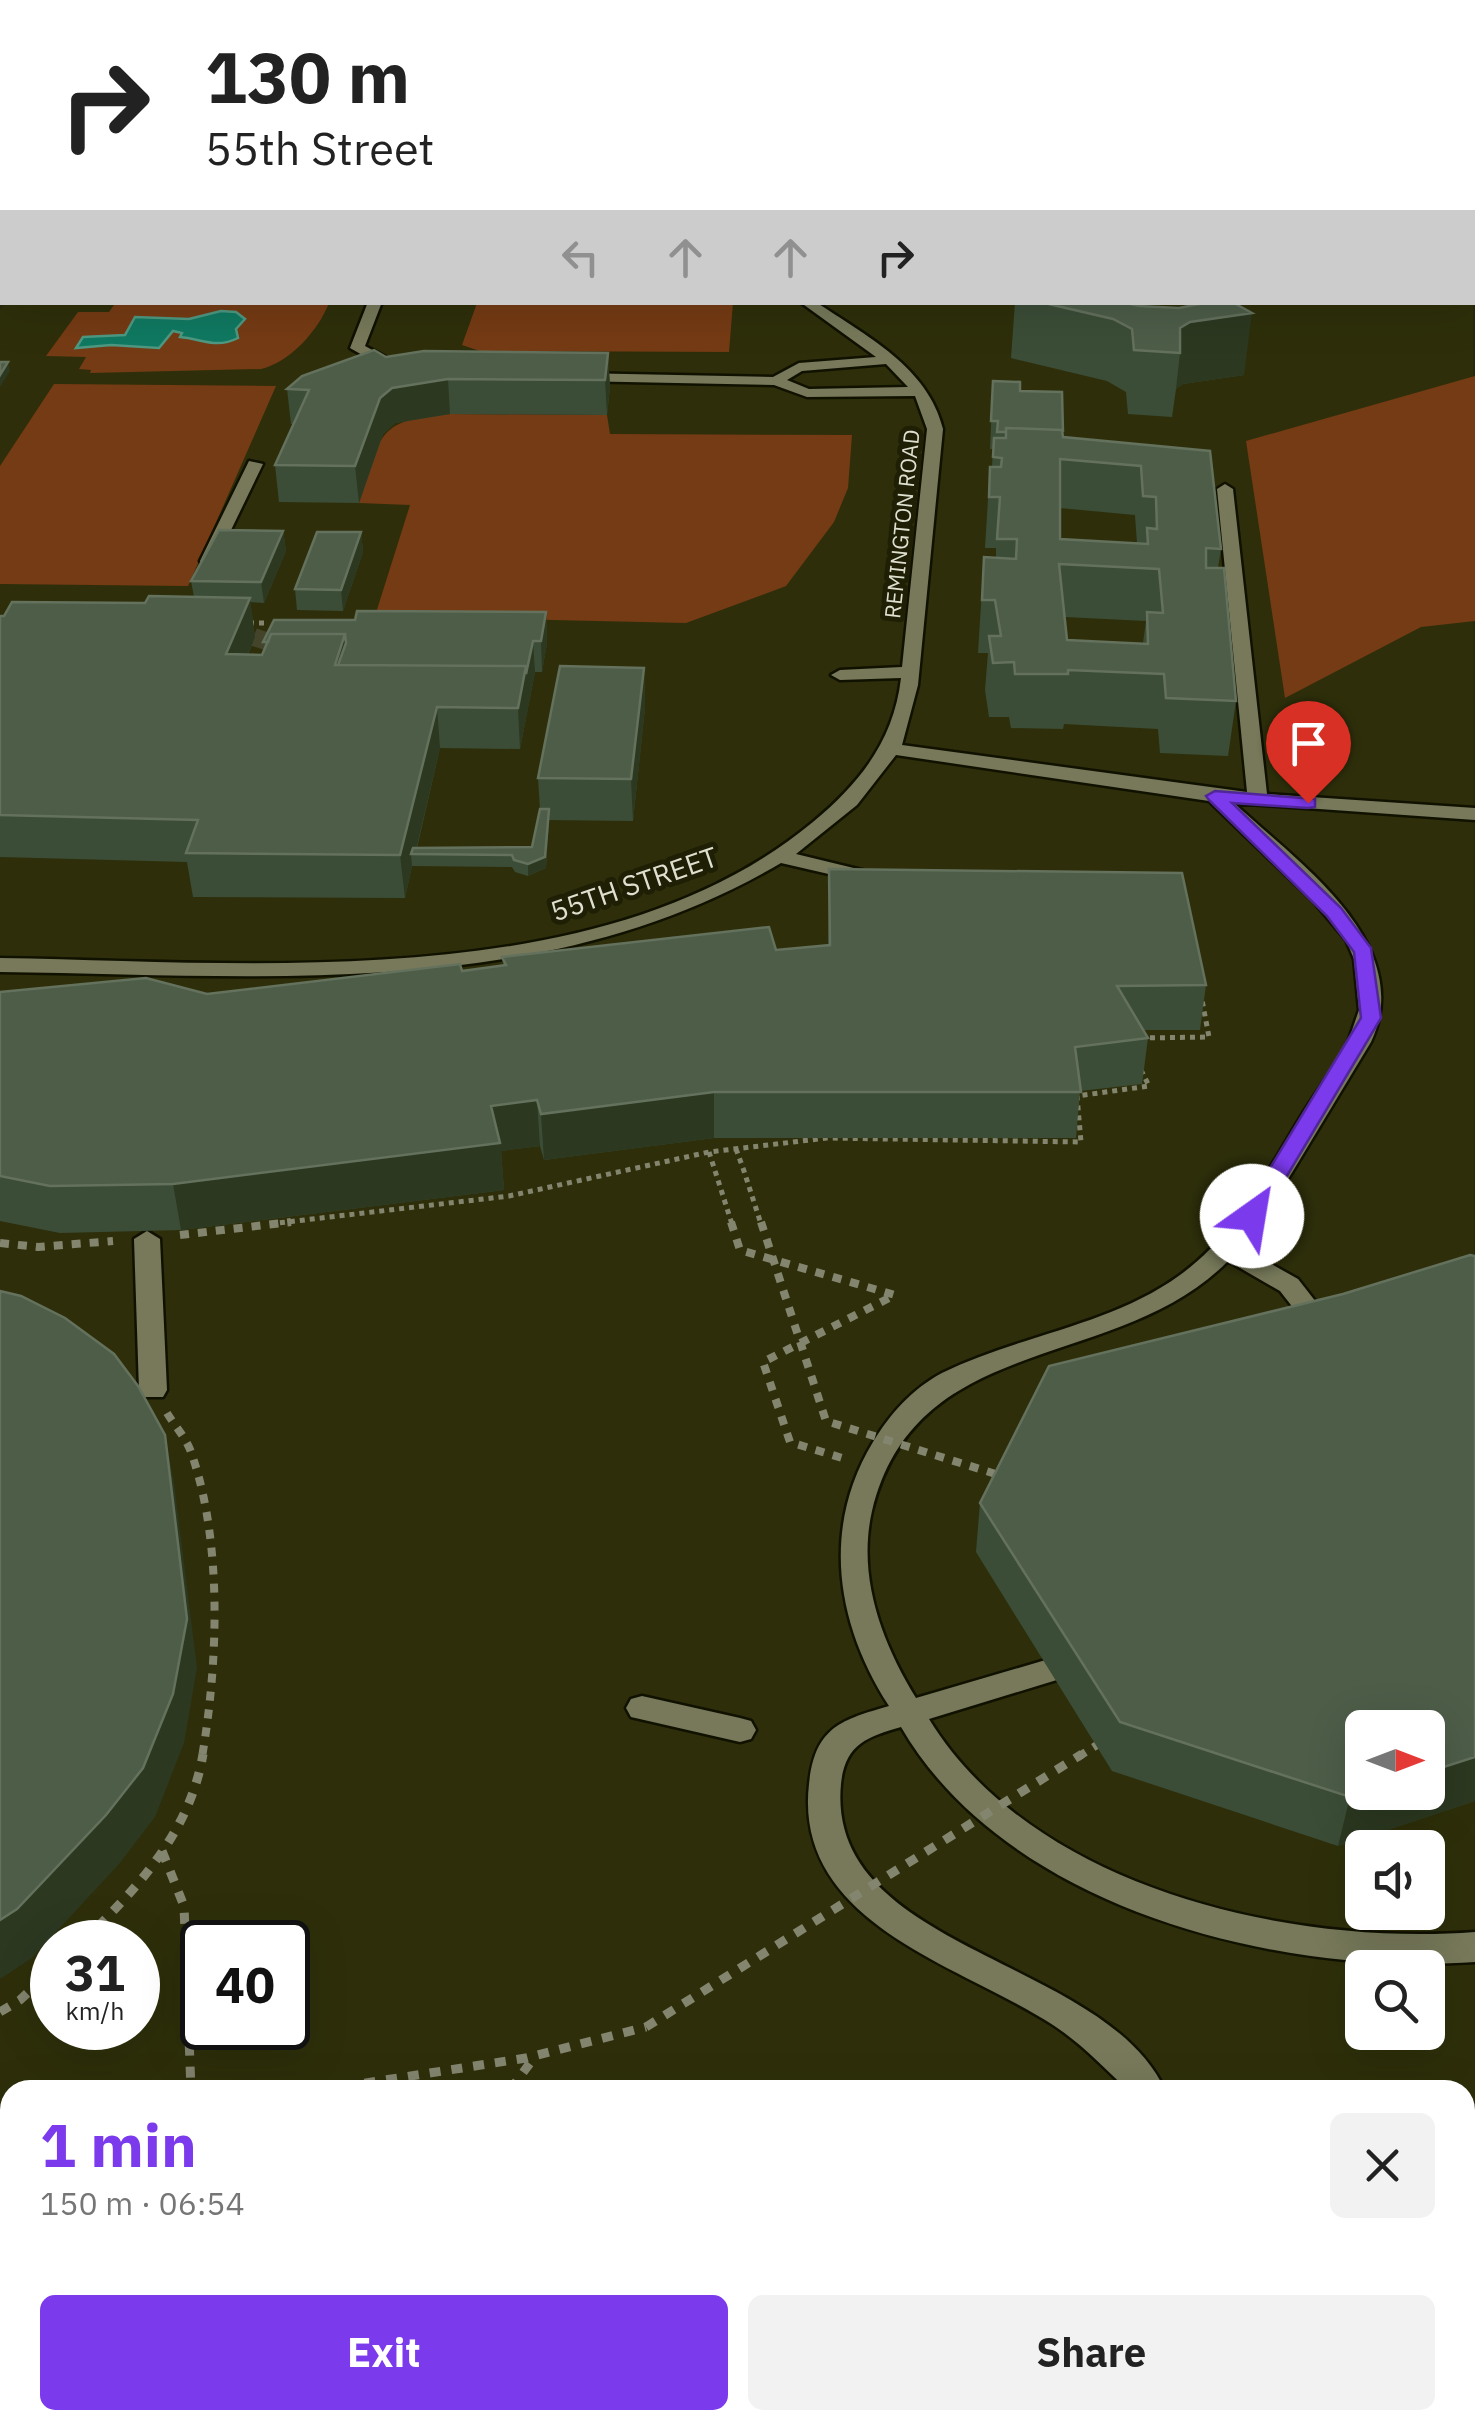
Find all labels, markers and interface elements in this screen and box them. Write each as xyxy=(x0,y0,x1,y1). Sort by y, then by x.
text: 130 m xyxy=(205,31,410,122)
icon: right xyxy=(40,40,170,170)
text: 55th Street xyxy=(205,119,434,177)
icon: left xyxy=(553,230,608,285)
icon: ahead xyxy=(658,230,713,285)
icon: ahead xyxy=(763,230,818,285)
icon: right xyxy=(868,230,923,285)
street label: REMINGTON ROAD xyxy=(877,428,926,620)
pin xyxy=(1266,701,1351,804)
icon: arrive xyxy=(1281,716,1336,771)
street label: 55TH STREET xyxy=(545,838,722,929)
position arrow xyxy=(1200,1164,1304,1268)
north arrow xyxy=(1345,1710,1445,1810)
map controls xyxy=(1345,1710,1445,2050)
button: sound xyxy=(1345,1830,1445,1930)
speed limit sign: 40 xyxy=(180,1920,310,2050)
text: 31 xyxy=(65,1940,125,2005)
button: search xyxy=(1345,1950,1445,2050)
text: km/h xyxy=(66,1994,124,2027)
text: 1 min xyxy=(40,2105,197,2184)
button: close xyxy=(1330,2113,1435,2218)
text: 150 m · 06:54 xyxy=(40,2182,245,2224)
button: Exit xyxy=(40,2295,728,2410)
button: Share xyxy=(748,2295,1435,2410)

